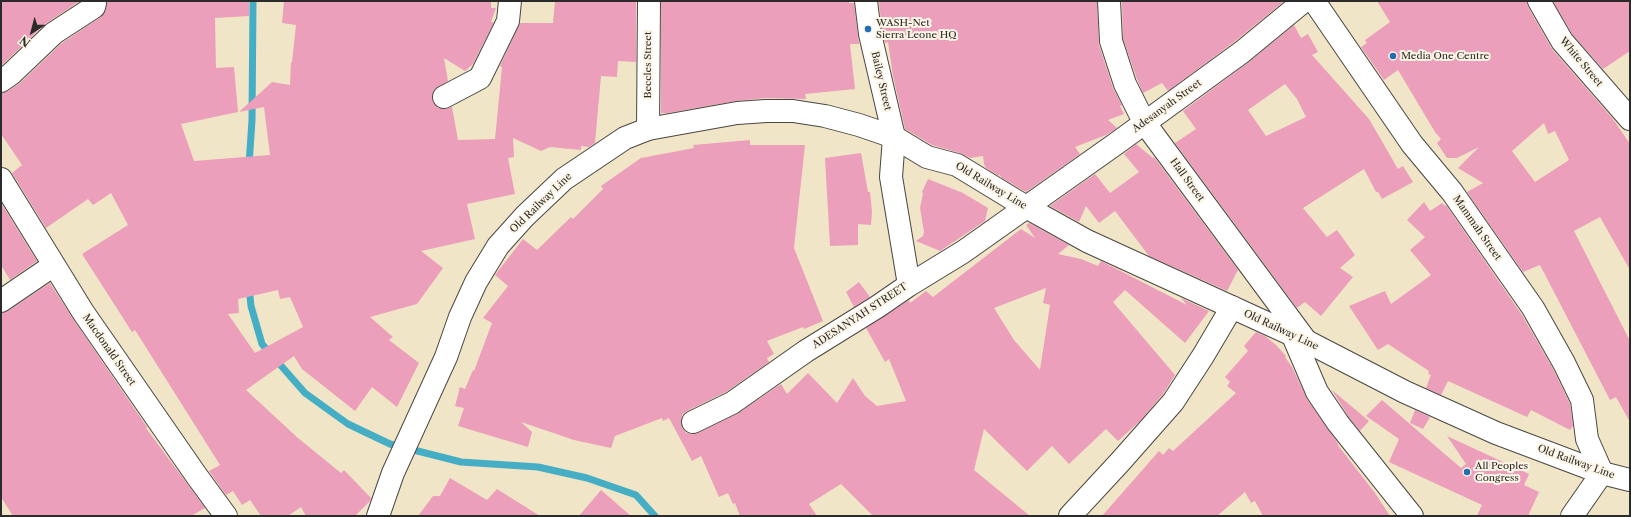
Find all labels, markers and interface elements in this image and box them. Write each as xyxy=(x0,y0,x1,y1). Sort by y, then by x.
north arrow xyxy=(12,12,52,52)
place label: WASH-Net Sierra Leone HQ xyxy=(876,17,957,40)
marker: WASH-Net Sierra Leone HQ xyxy=(863,24,873,34)
street label: Beccles Street xyxy=(642,31,654,99)
text: N xyxy=(17,33,33,50)
street label: White Street xyxy=(1557,35,1605,89)
street label: Bailey Street xyxy=(868,50,894,112)
place label: Media One Centre xyxy=(1401,50,1489,62)
marker: Media One Centre xyxy=(1388,51,1398,61)
street label: Adesanyah Street xyxy=(1130,77,1204,135)
street label: Hall Street xyxy=(1167,156,1207,204)
street label: Old Railway Line xyxy=(953,160,1029,212)
street label: Old Railway Line xyxy=(508,170,574,236)
street label: Mammah Street xyxy=(1450,193,1504,263)
street label: ADESANYAH STREET xyxy=(810,281,910,351)
street label: Old Railway Line xyxy=(1242,307,1320,353)
street label: Macdonald Street xyxy=(80,312,138,388)
street label: Old Railway Line xyxy=(1536,442,1616,482)
place label: All Peoples Congress xyxy=(1475,460,1528,484)
marker: All Peoples Congress xyxy=(1462,467,1472,477)

